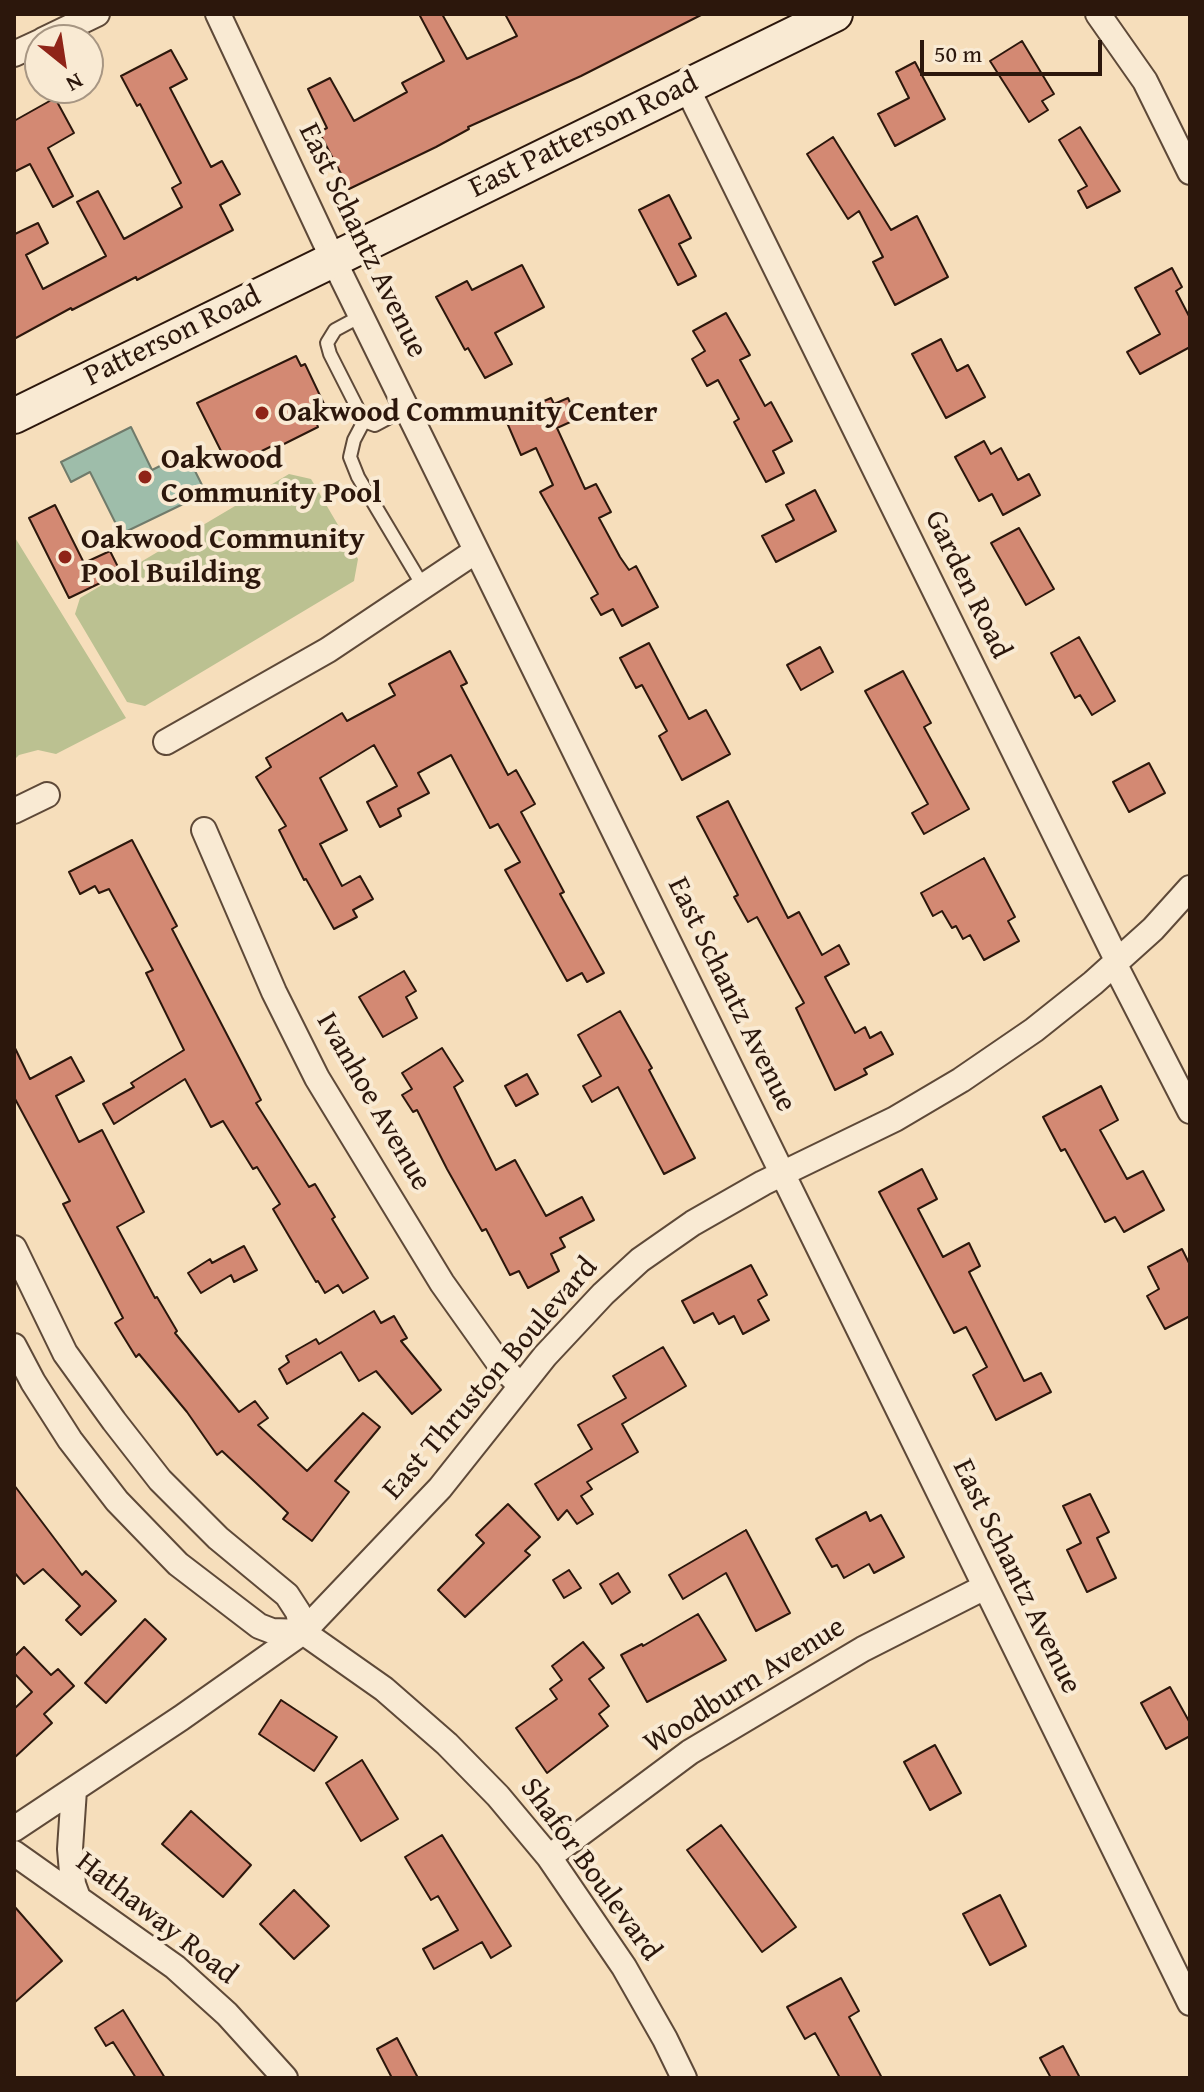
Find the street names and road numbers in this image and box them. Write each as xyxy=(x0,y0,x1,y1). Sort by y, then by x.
street label: East Patterson Road xyxy=(464,65,704,207)
street label: East Schantz Avenue xyxy=(290,118,434,364)
street label: Patterson Road xyxy=(79,279,267,395)
street label: Garden Road xyxy=(916,505,1018,665)
street label: East Schantz Avenue xyxy=(659,872,803,1118)
street label: Ivanhoe Avenue xyxy=(308,1007,438,1197)
street label: East Thruston Boulevard xyxy=(376,1250,606,1508)
street label: East Schantz Avenue xyxy=(944,1454,1088,1700)
street label: Woodburn Avenue xyxy=(638,1610,852,1762)
street label: Shafor Boulevard xyxy=(512,1772,668,1968)
street label: Hathaway Road xyxy=(68,1845,244,1993)

